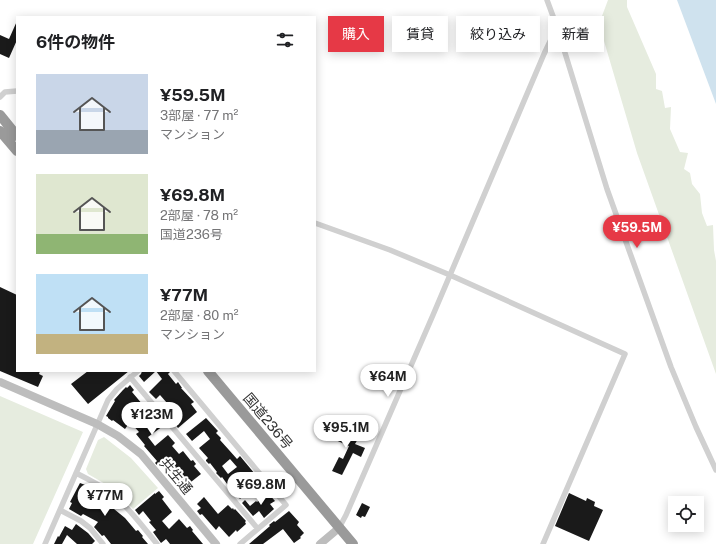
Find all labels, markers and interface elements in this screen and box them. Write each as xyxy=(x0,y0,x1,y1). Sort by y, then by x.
chip: 購入 xyxy=(328,16,384,52)
chip: 賃貸 xyxy=(392,16,448,52)
chip: 絞り込み xyxy=(456,16,540,52)
chip: 新着 xyxy=(548,16,604,52)
icon: filters xyxy=(274,29,296,51)
text: 6件の物件 xyxy=(36,32,115,52)
text: ¥59.5M xyxy=(160,85,226,105)
icon: home xyxy=(68,90,116,138)
text: 3部屋 · 77 m² xyxy=(160,108,238,123)
text: マンション xyxy=(160,127,225,142)
text: ¥69.8M xyxy=(160,185,225,205)
icon: home xyxy=(68,190,116,238)
text: 2部屋 · 78 m² xyxy=(160,208,238,223)
pin: ¥59.5M xyxy=(604,215,670,249)
text: ¥59.5M xyxy=(612,220,662,235)
text: 国道236号 xyxy=(160,227,223,242)
text: ¥77M xyxy=(160,285,208,305)
icon: home xyxy=(68,290,116,338)
text: 2部屋 · 80 m² xyxy=(160,308,238,323)
text: マンション xyxy=(160,327,225,342)
pin: ¥64M xyxy=(364,364,412,398)
text: ¥64M xyxy=(369,369,407,384)
street label: 国道236号 xyxy=(240,390,296,452)
pin: ¥123M xyxy=(124,402,180,436)
text: ¥123M xyxy=(131,407,173,422)
pin: ¥95.1M xyxy=(313,415,379,449)
text: ¥95.1M xyxy=(323,420,369,435)
street label: 共生通 xyxy=(156,455,196,497)
pin: ¥69.8M xyxy=(228,472,294,506)
text: ¥69.8M xyxy=(236,477,286,492)
pin: ¥77M xyxy=(81,483,129,517)
text: ¥77M xyxy=(87,488,123,503)
map controls xyxy=(668,496,704,532)
button: locate xyxy=(668,496,704,532)

